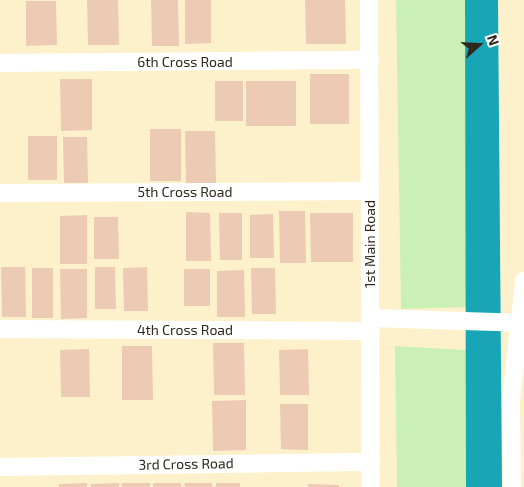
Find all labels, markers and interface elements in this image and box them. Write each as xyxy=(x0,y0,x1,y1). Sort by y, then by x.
north arrow xyxy=(454,20,504,70)
text: N xyxy=(484,32,503,47)
street label: 6th Cross Road xyxy=(137,54,233,70)
street label: 5th Cross Road xyxy=(137,184,233,200)
street label: 1st Main Road xyxy=(362,200,378,288)
street label: 4th Cross Road xyxy=(137,322,233,338)
street label: 3rd Cross Road xyxy=(138,455,234,473)

